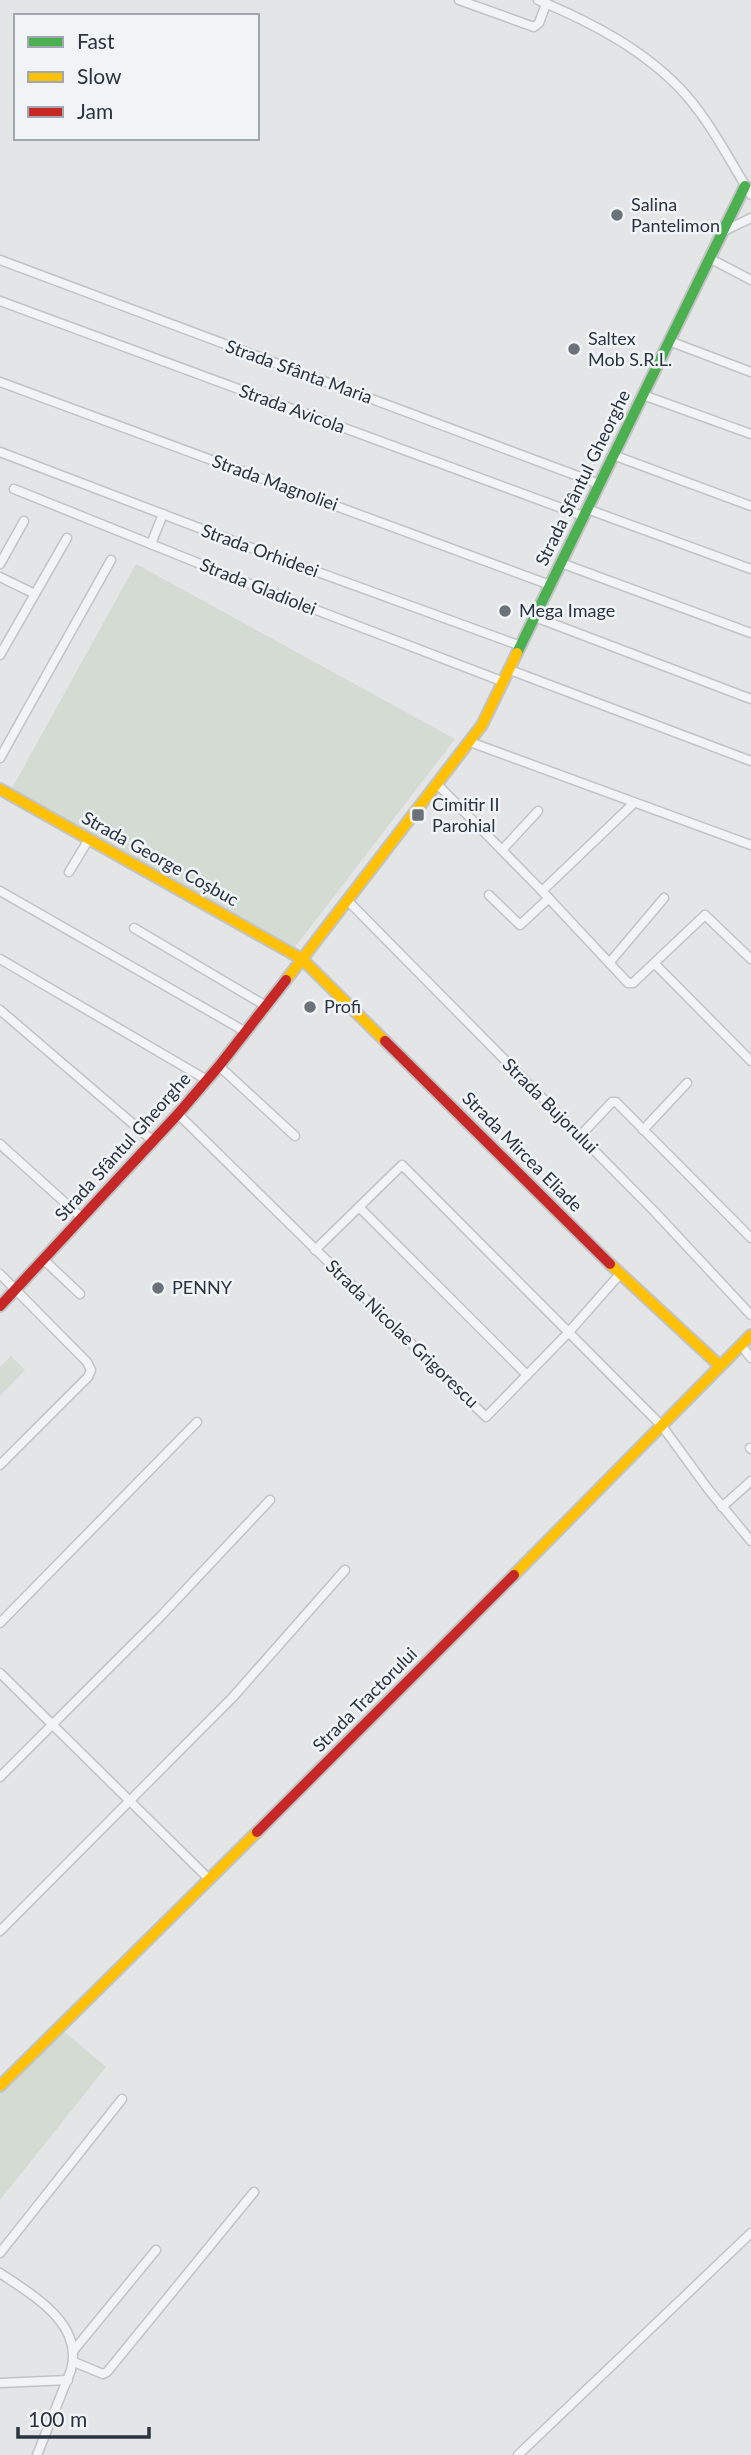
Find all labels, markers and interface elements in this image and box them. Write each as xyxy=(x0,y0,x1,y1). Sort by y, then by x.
legend xyxy=(14,14,259,140)
text: Fast xyxy=(77,28,115,53)
text: Slow xyxy=(77,63,122,88)
text: Jam xyxy=(77,98,113,123)
place label: Salina Pantelimon xyxy=(631,193,720,236)
marker: Salina Pantelimon xyxy=(609,207,625,223)
place label: Saltex Mob S.R.L. xyxy=(588,327,672,370)
street label: Strada Sfânta Maria xyxy=(223,334,376,408)
marker: Saltex Mob S.R.L. xyxy=(566,341,582,357)
street label: Strada Avicola xyxy=(236,379,348,437)
street label: Strada Sfântul Gheorghe xyxy=(530,386,634,569)
street label: Strada Magnoliei xyxy=(209,449,341,515)
street label: Strada Orhideei xyxy=(199,519,322,581)
street label: Strada Gladiolei xyxy=(197,553,320,619)
place label: Mega Image xyxy=(519,599,615,621)
marker: Mega Image xyxy=(497,603,513,619)
place label: Cimitir II Parohial xyxy=(432,793,499,836)
street label: Strada George Coșbuc xyxy=(78,806,243,911)
marker: Cimitir II Parohial xyxy=(410,807,426,823)
place label: Profi xyxy=(324,995,361,1017)
marker: Profi xyxy=(302,999,318,1015)
street label: Strada Bujorului xyxy=(498,1053,603,1158)
street label: Strada Sfântul Gheorghe xyxy=(50,1067,195,1225)
street label: Strada Mircea Eliade xyxy=(458,1087,587,1216)
street label: Strada Nicolae Grigorescu xyxy=(322,1254,484,1412)
place label: PENNY xyxy=(172,1276,233,1298)
marker: PENNY xyxy=(150,1280,166,1296)
street label: Strada Tractorului xyxy=(307,1642,421,1756)
scale bar xyxy=(18,2396,149,2440)
text: 100 m xyxy=(28,2406,87,2431)

